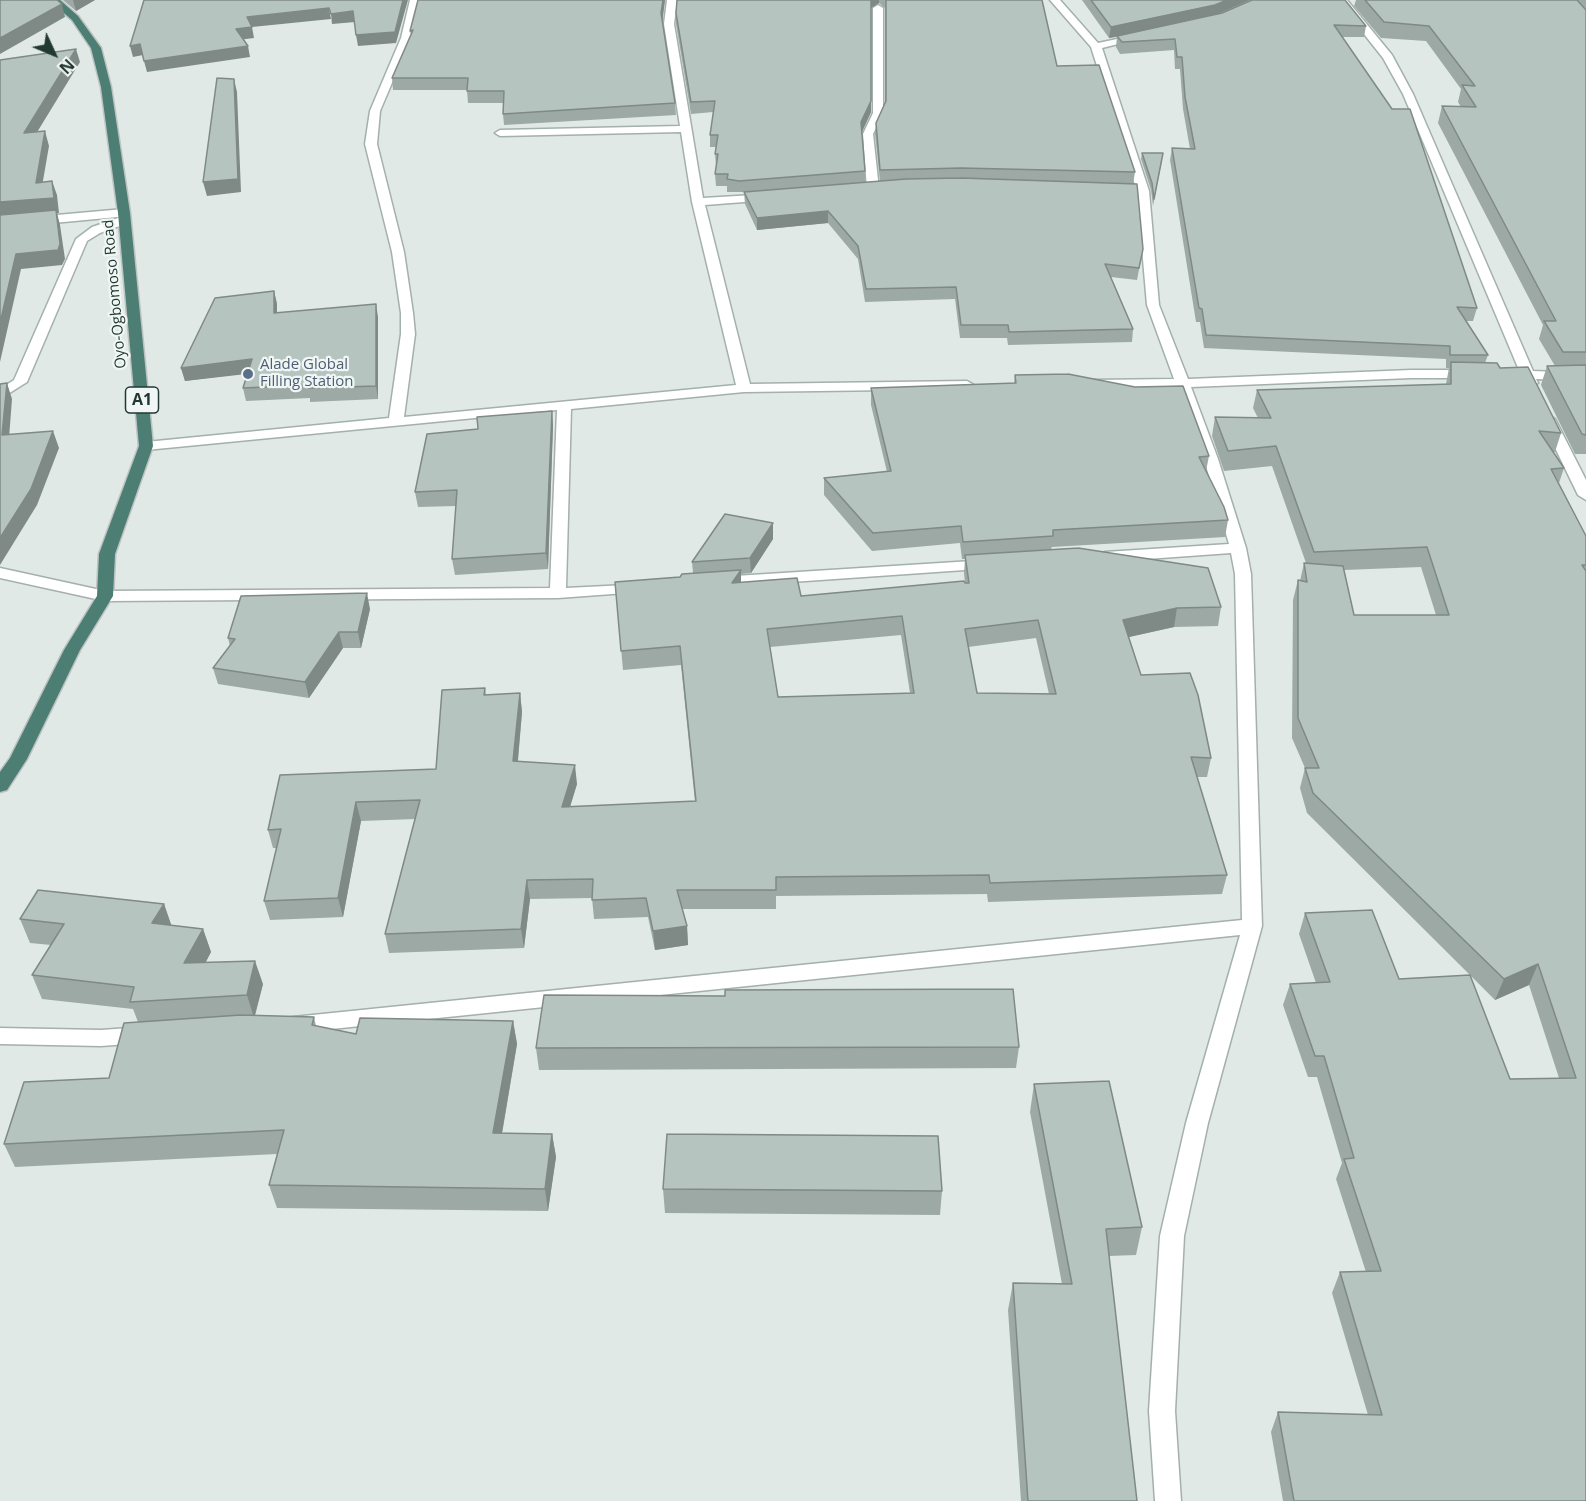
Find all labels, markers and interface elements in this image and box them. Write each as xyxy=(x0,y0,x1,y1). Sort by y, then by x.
north arrow xyxy=(24,24,84,84)
text: N xyxy=(55,54,79,79)
street label: Oyo-Ogbomoso Road xyxy=(100,219,130,369)
place label: Alade Global Filling Station xyxy=(260,356,353,391)
marker: Alade Global Filling Station xyxy=(241,367,255,381)
road number: A1 xyxy=(126,387,158,413)

